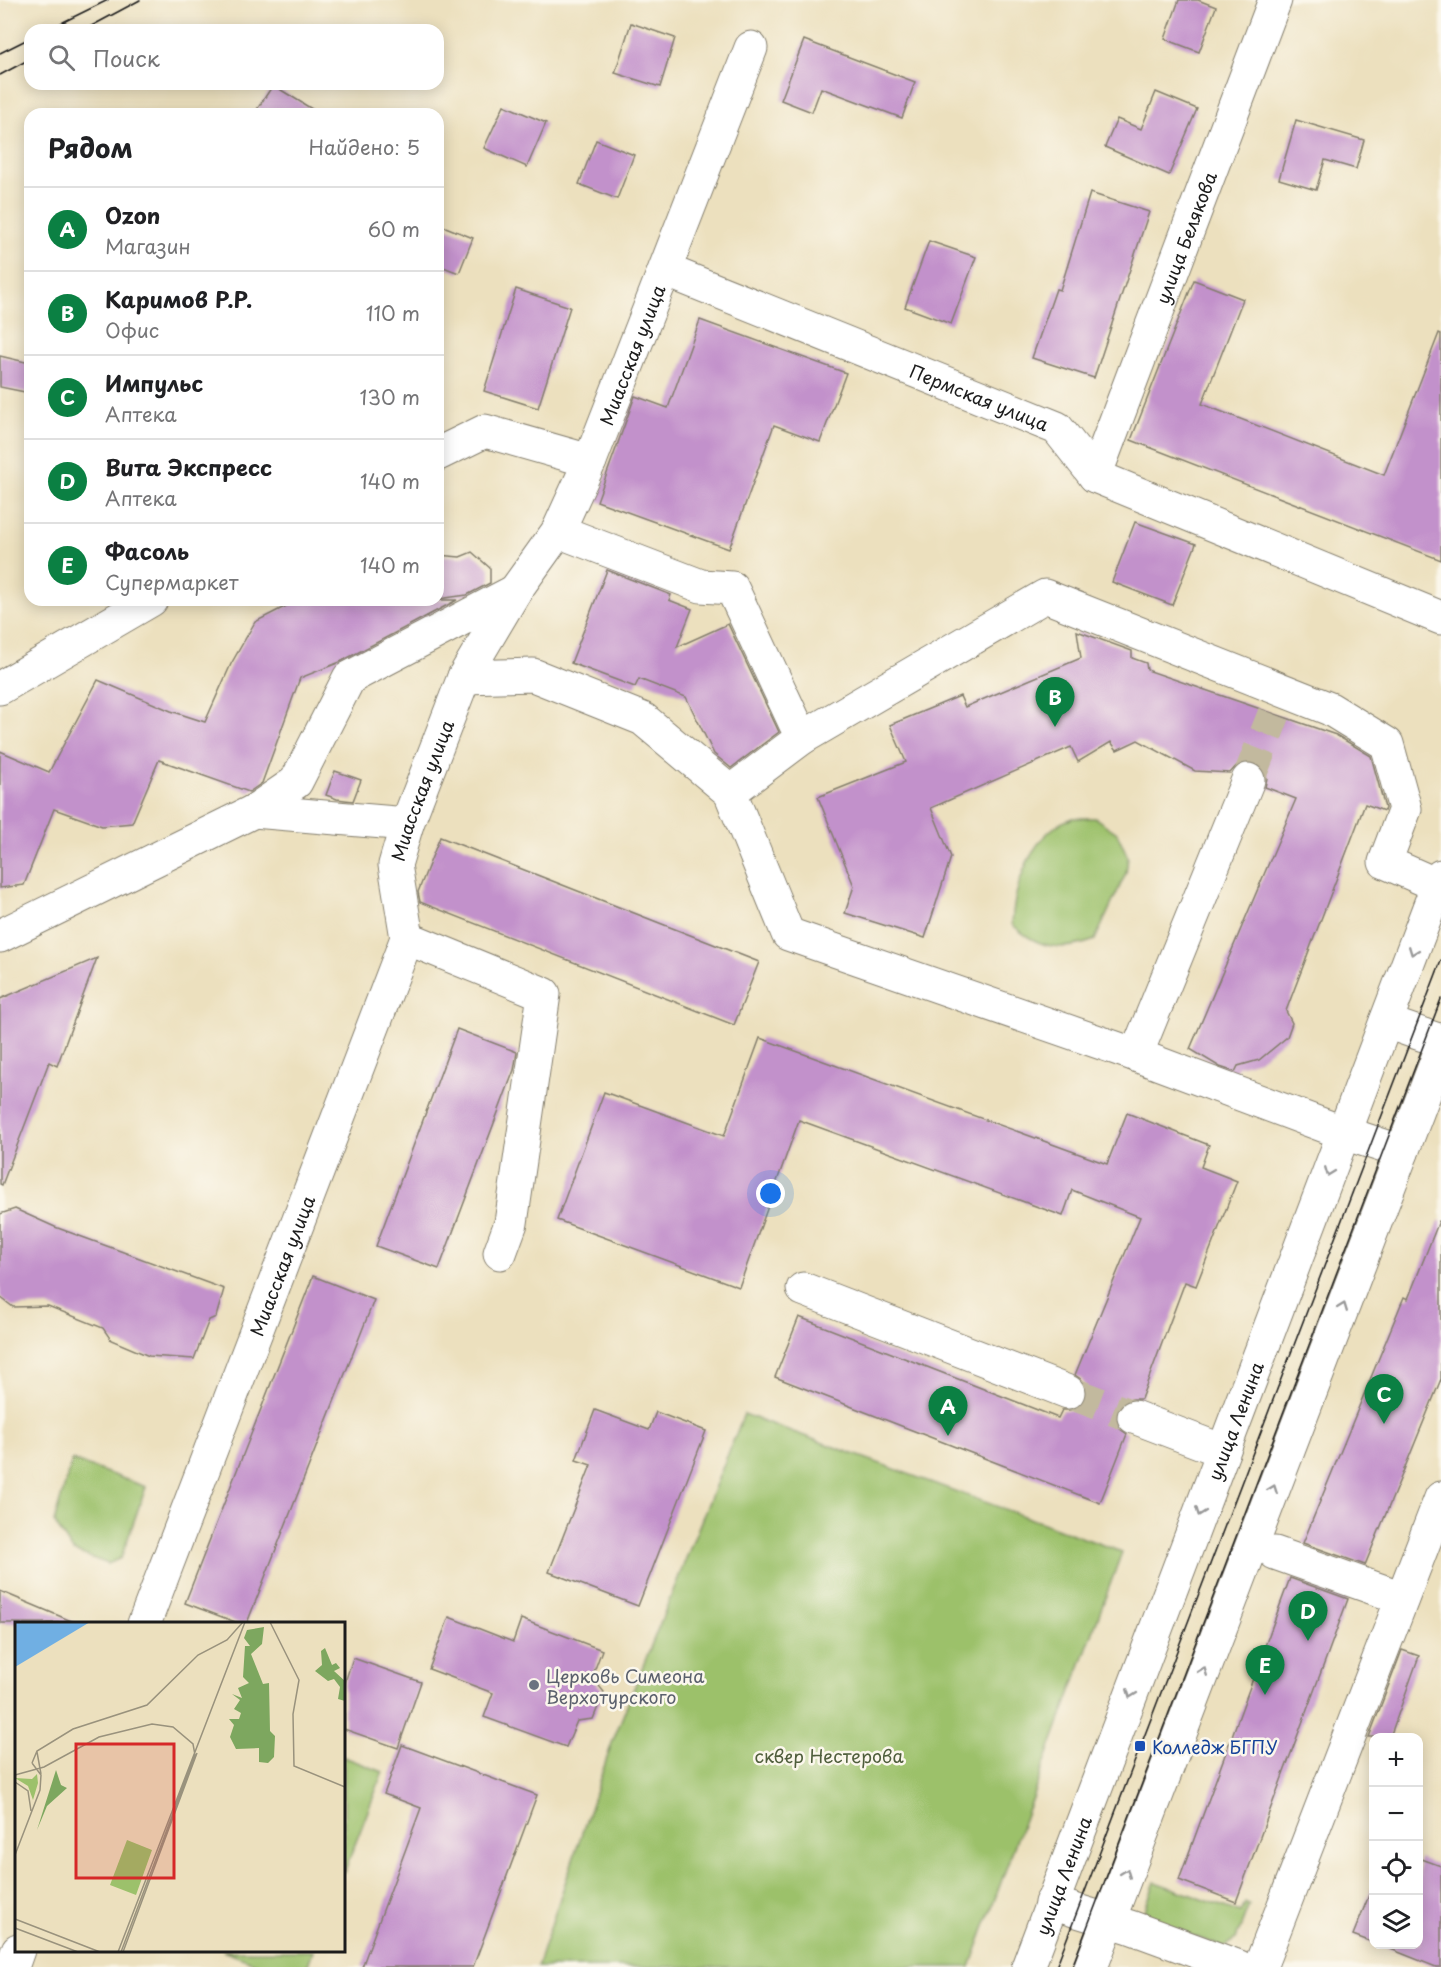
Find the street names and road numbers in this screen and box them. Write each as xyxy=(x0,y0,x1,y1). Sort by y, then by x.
street label: улица Белякова xyxy=(1148,167,1223,308)
street label: Миасская улица xyxy=(592,280,671,429)
street label: Пермская улица xyxy=(906,357,1054,437)
street label: Миасская улица xyxy=(383,715,460,864)
street label: Миасская улица xyxy=(242,1190,321,1340)
street label: улица Ленина xyxy=(1200,1357,1270,1484)
street label: улица Ленина xyxy=(1028,1811,1098,1939)

